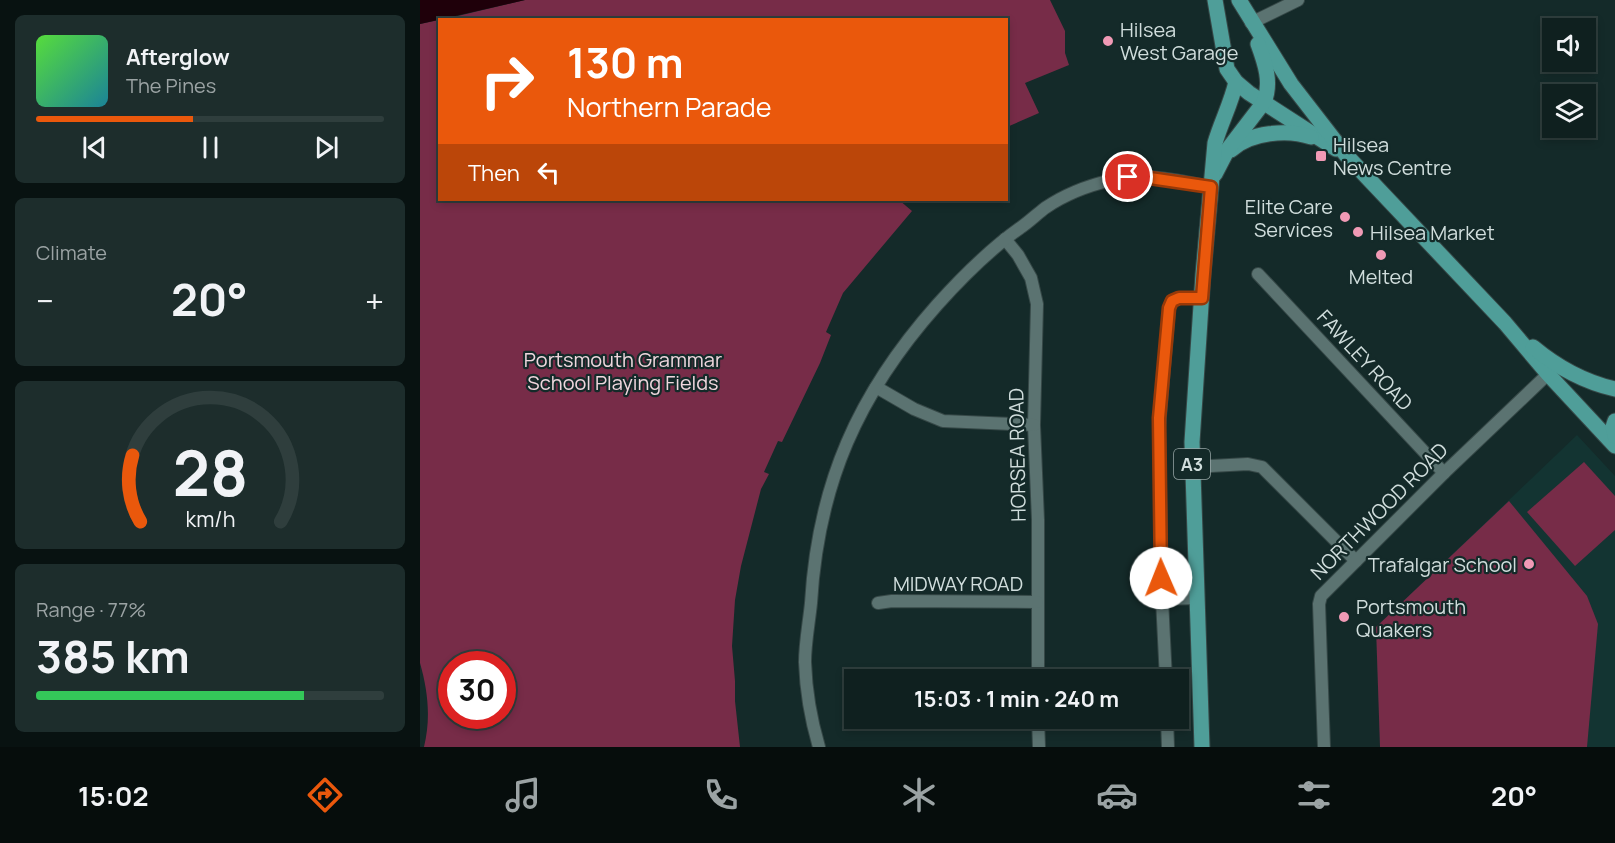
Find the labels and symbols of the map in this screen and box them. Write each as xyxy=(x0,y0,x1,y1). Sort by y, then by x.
place label: Hilsea West Garage xyxy=(1120,16,1238,66)
marker: Hilsea West Garage xyxy=(1101,34,1115,48)
place label: Hilsea News Centre xyxy=(1333,131,1452,181)
marker: Hilsea News Centre xyxy=(1314,149,1328,163)
pin xyxy=(1102,151,1153,202)
place label: Elite Care Services xyxy=(1245,193,1333,243)
marker: Elite Care Services xyxy=(1338,210,1352,224)
place label: Hilsea Market xyxy=(1370,219,1495,246)
marker: Hilsea Market xyxy=(1351,225,1365,239)
marker: Melted xyxy=(1374,248,1388,262)
place label: Melted xyxy=(1349,263,1413,290)
street label: FAWLEY ROAD xyxy=(1311,304,1419,416)
park label: Portsmouth Grammar School Playing Fields xyxy=(524,346,722,396)
street label: HORSEA ROAD xyxy=(1002,388,1032,522)
street label: NORTHWOOD ROAD xyxy=(1304,436,1454,586)
road number: A3 xyxy=(1174,449,1210,479)
position arrow xyxy=(1129,546,1193,610)
place label: Trafalgar School xyxy=(1368,551,1517,578)
marker: Trafalgar School xyxy=(1522,557,1536,571)
street label: MIDWAY ROAD xyxy=(893,570,1023,597)
place label: Portsmouth Quakers xyxy=(1356,593,1466,643)
marker: Portsmouth Quakers xyxy=(1337,610,1351,624)
speed limit sign: 30 xyxy=(438,651,516,729)

